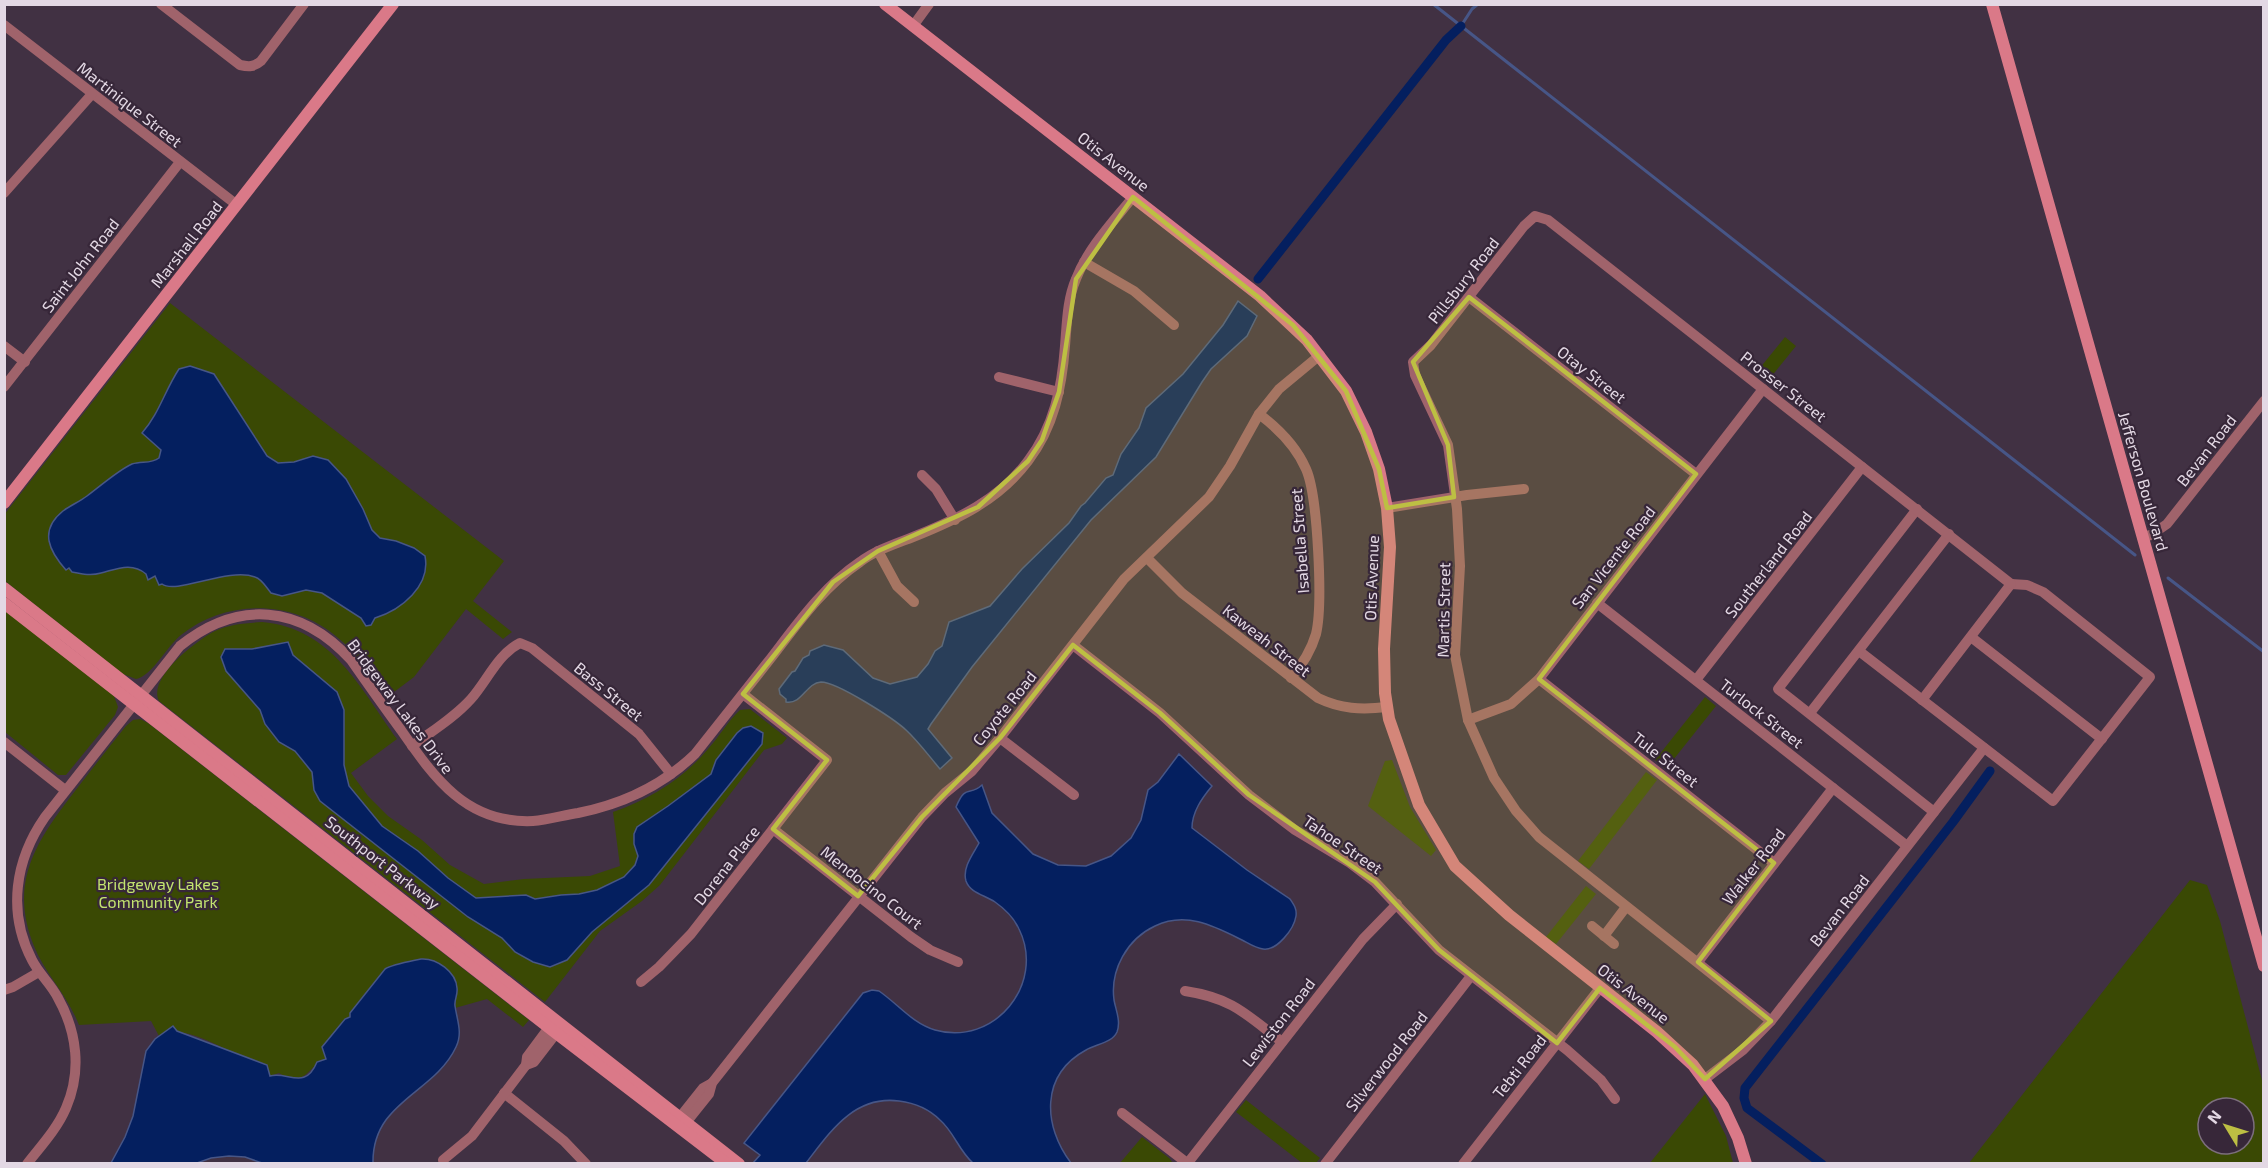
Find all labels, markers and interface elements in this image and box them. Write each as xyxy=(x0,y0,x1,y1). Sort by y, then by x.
street label: Martinique Street xyxy=(74,57,186,151)
street label: Otis Avenue xyxy=(1074,127,1154,195)
street label: Marshall Road xyxy=(146,197,226,291)
street label: Saint John Road xyxy=(37,214,123,316)
street label: Pillsbury Road xyxy=(1423,233,1503,327)
street label: Otay Street xyxy=(1554,341,1630,407)
street label: Prosser Street xyxy=(1737,347,1831,425)
street label: Jefferson Boulevard xyxy=(2115,409,2173,553)
street label: Bevan Road xyxy=(2172,411,2240,489)
street label: Isabella Street xyxy=(1286,488,1312,594)
street label: San Vicente Road xyxy=(1567,502,1659,612)
street label: Southerland Road xyxy=(1720,507,1816,621)
street label: Otis Avenue xyxy=(1360,535,1382,621)
street label: Martis Street xyxy=(1433,562,1453,658)
street label: Kaweah Street xyxy=(1219,600,1315,680)
street label: Bridgeway Lakes Drive xyxy=(344,635,458,777)
street label: Bass Street xyxy=(571,658,647,724)
street label: Coyote Road xyxy=(968,667,1040,749)
street label: Turlock Street xyxy=(1716,674,1808,752)
street label: Tule Street xyxy=(1629,727,1703,791)
street label: Southport Parkway xyxy=(322,811,444,913)
street label: Tahoe Street xyxy=(1300,811,1386,877)
street label: Dorena Place xyxy=(689,822,763,908)
street label: Walker Road xyxy=(1717,824,1789,908)
street label: Mendocino Court xyxy=(817,841,927,933)
street label: Bevan Road xyxy=(1805,871,1873,949)
park label: Bridgeway Lakes Community Park xyxy=(97,874,219,911)
street label: Otis Avenue xyxy=(1594,959,1674,1027)
street label: Lewiston Road xyxy=(1238,974,1318,1070)
street label: Silverwood Road xyxy=(1341,1007,1431,1115)
street label: Tebti Road xyxy=(1488,1030,1550,1102)
north arrow xyxy=(2196,1096,2256,1156)
text: N xyxy=(2203,1106,2225,1127)

